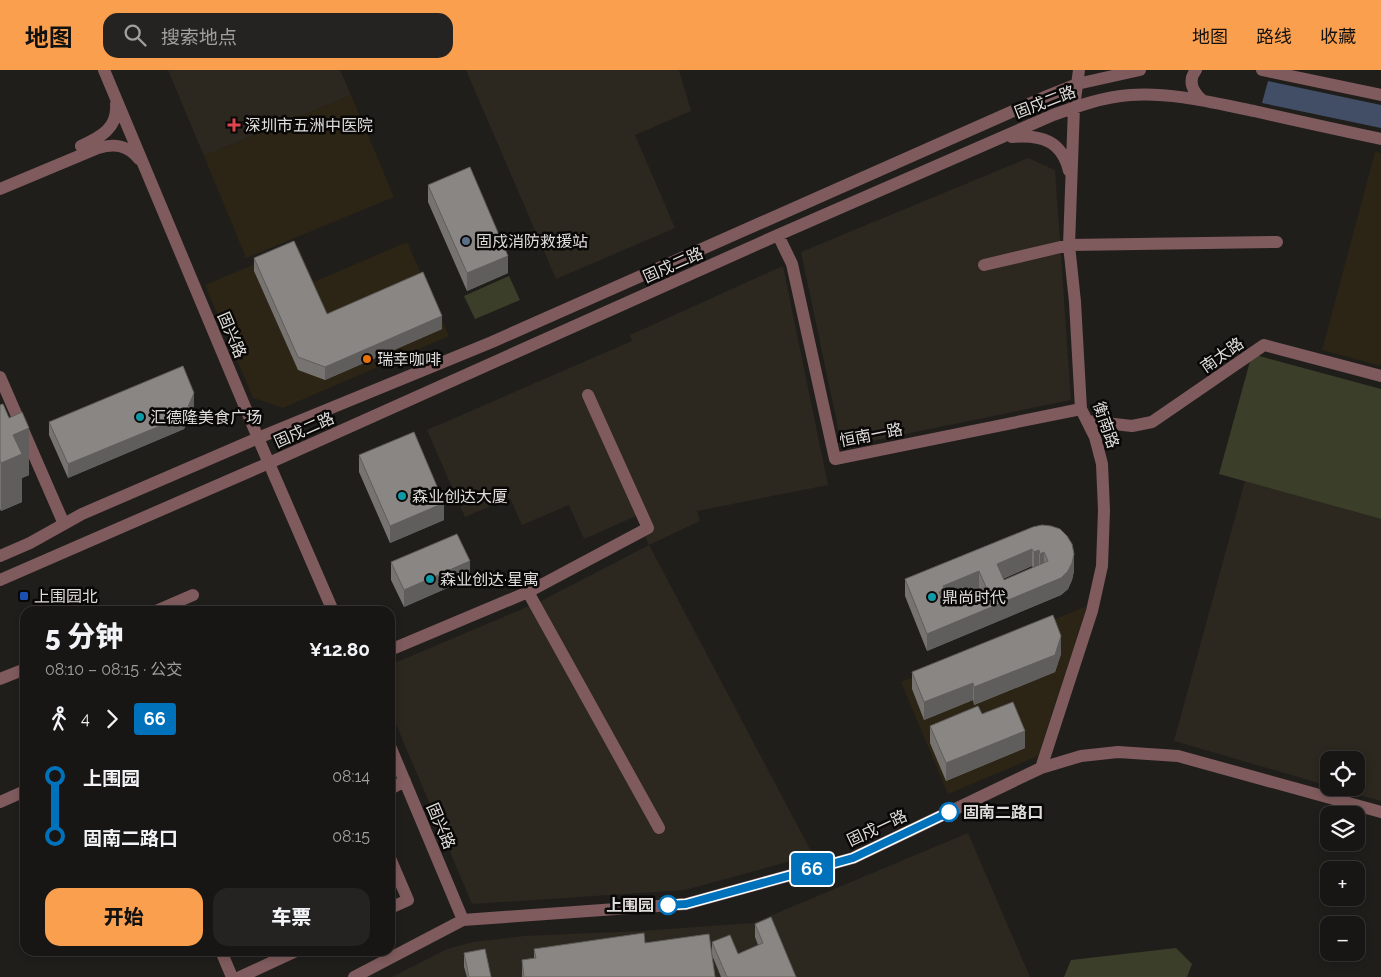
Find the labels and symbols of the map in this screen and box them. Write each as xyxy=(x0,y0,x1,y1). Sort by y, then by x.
street label: 固戍二路 xyxy=(1012,82,1078,122)
place label: 深圳市五洲中医院 xyxy=(245,116,373,135)
marker: 深圳市五洲中医院 xyxy=(227,118,241,132)
place label: 固戍消防救援站 xyxy=(476,232,588,251)
marker: 固戍消防救援站 xyxy=(460,235,472,247)
street label: 固戍二路 xyxy=(640,243,706,287)
street label: 固兴路 xyxy=(214,309,250,361)
street label: 南太路 xyxy=(1197,333,1247,377)
place label: 瑞幸咖啡 xyxy=(377,350,441,369)
marker: 瑞幸咖啡 xyxy=(361,353,373,365)
street label: 衡南路 xyxy=(1089,399,1123,451)
place label: 汇德隆美食广场 xyxy=(150,408,262,427)
street label: 固戍二路 xyxy=(271,408,337,452)
marker: 汇德隆美食广场 xyxy=(134,411,146,423)
street label: 恒南一路 xyxy=(838,420,904,450)
place label: 森业创达大厦 xyxy=(412,487,508,506)
marker: 森业创达大厦 xyxy=(396,490,408,502)
place label: 森业创达·星寓 xyxy=(440,570,539,589)
marker: 森业创达·星寓 xyxy=(424,573,436,585)
place label: 上围园北 xyxy=(34,587,98,606)
place label: 鼎尚时代 xyxy=(942,588,1006,607)
marker: 上围园北 xyxy=(18,590,30,602)
marker: 鼎尚时代 xyxy=(926,591,938,603)
street label: 固兴路 xyxy=(423,800,459,852)
marker: 固南二路口 xyxy=(939,802,959,822)
place label: 固南二路口 xyxy=(963,803,1043,822)
street label: 固戍一路 xyxy=(844,806,910,850)
line badge: 66 xyxy=(790,853,834,885)
marker: 上围园 xyxy=(658,895,678,915)
place label: 上围园 xyxy=(606,896,654,915)

